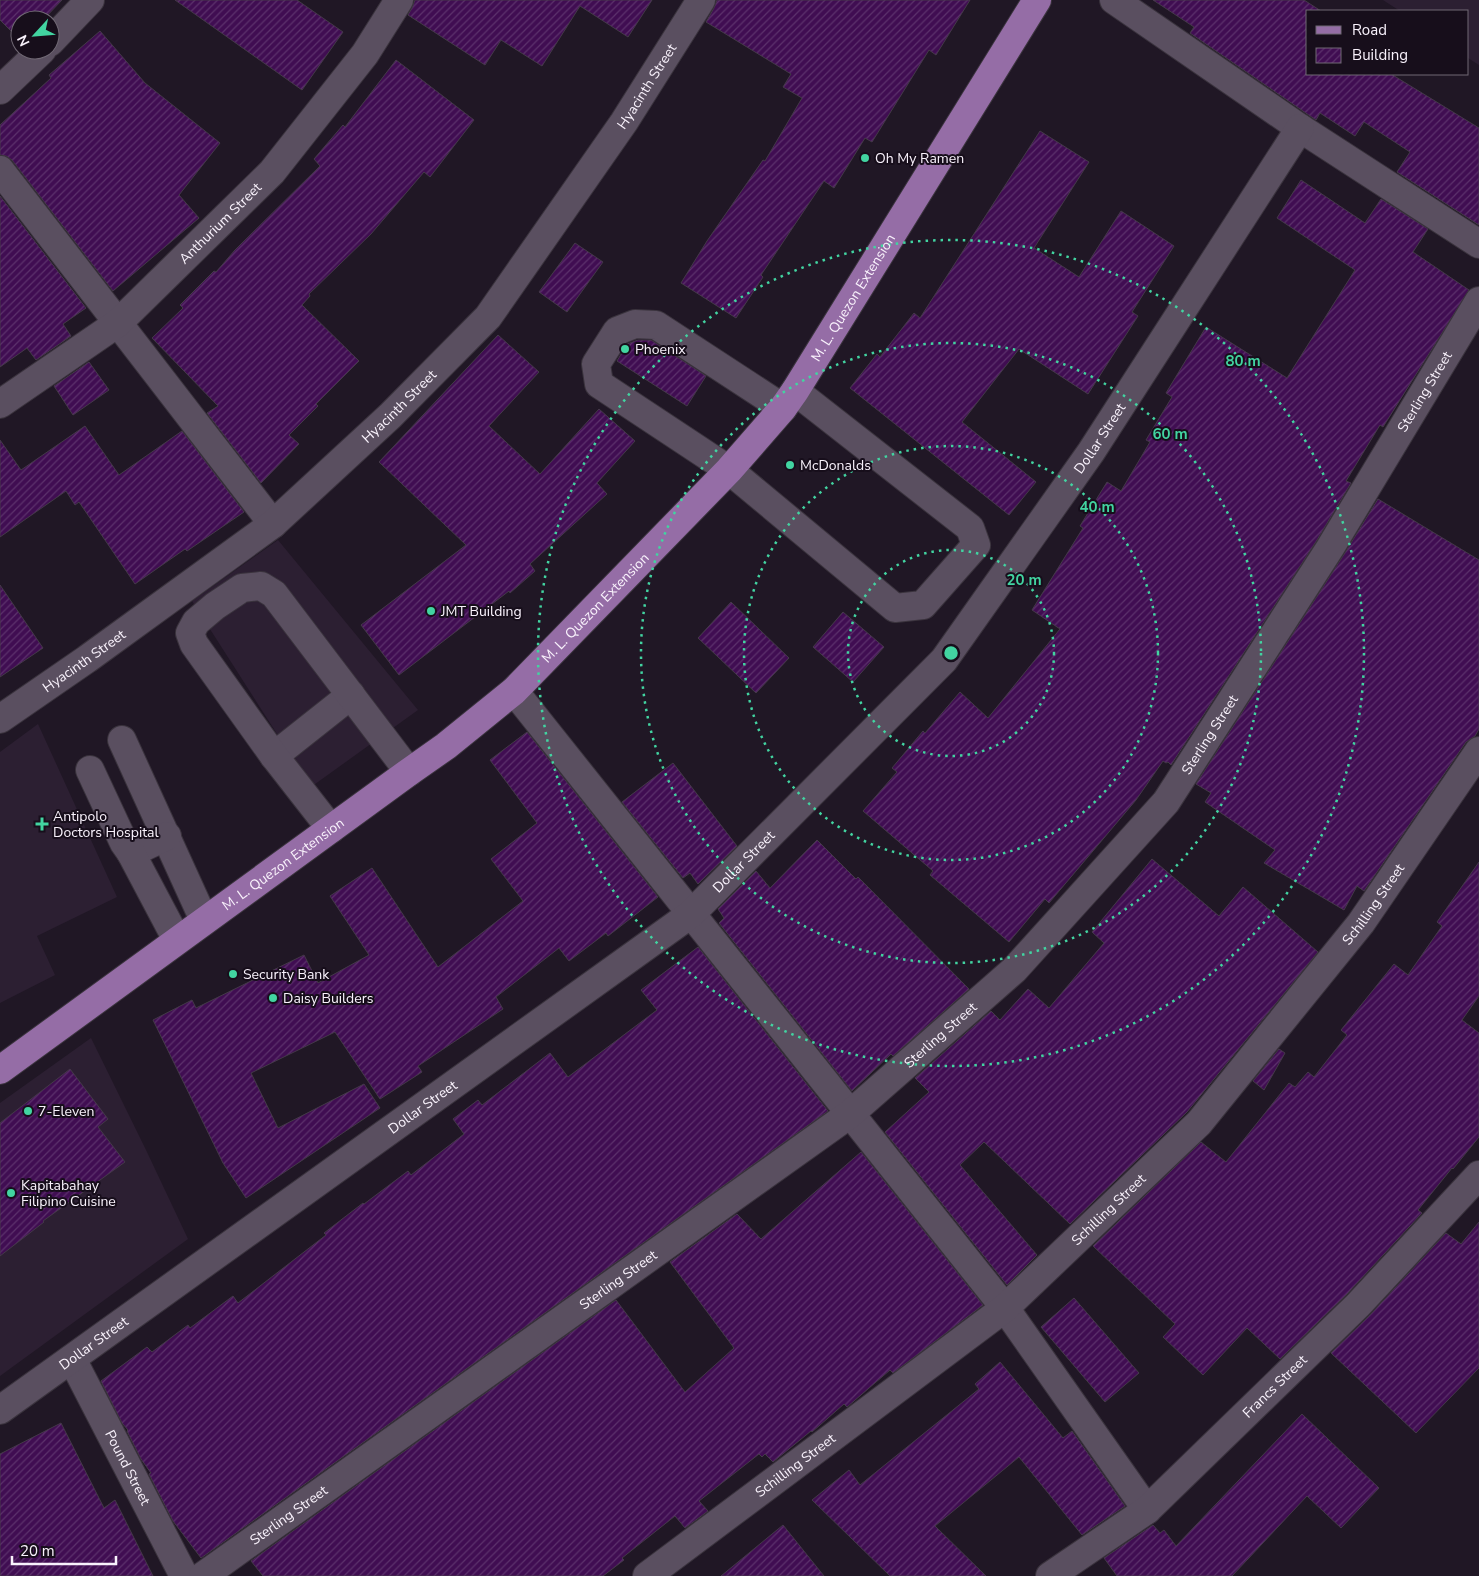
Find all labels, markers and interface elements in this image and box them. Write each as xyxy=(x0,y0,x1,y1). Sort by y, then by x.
north arrow xyxy=(10,10,60,60)
legend xyxy=(1306,10,1469,75)
text: Road xyxy=(1352,20,1387,40)
text: N xyxy=(13,32,35,49)
street label: Hyacinth Street xyxy=(613,40,681,133)
text: Building xyxy=(1352,45,1408,65)
place label: Oh My Ramen xyxy=(875,149,964,168)
marker: Oh My Ramen xyxy=(859,152,871,164)
street label: Anthurium Street xyxy=(175,178,266,268)
street label: M. L. Quezon Extension xyxy=(807,230,900,365)
place label: Phoenix xyxy=(635,340,686,359)
marker: Phoenix xyxy=(619,343,631,355)
street label: Sterling Street xyxy=(1393,348,1457,436)
text: 80 m xyxy=(1225,351,1261,371)
street label: Hyacinth Street xyxy=(358,366,441,447)
street label: Dollar Street xyxy=(1070,399,1130,478)
text: 60 m xyxy=(1152,424,1188,444)
place label: McDonalds xyxy=(800,456,871,475)
marker: McDonalds xyxy=(784,459,796,471)
text: 40 m xyxy=(1079,497,1115,517)
street label: M. L. Quezon Extension xyxy=(538,549,653,667)
text: 20 m xyxy=(1006,570,1042,590)
place label: JMT Building xyxy=(440,602,522,621)
marker: JMT Building xyxy=(425,605,437,617)
street label: Hyacinth Street xyxy=(39,625,129,697)
centre of rings xyxy=(942,644,960,662)
street label: Sterling Street xyxy=(1177,691,1243,778)
place label: Antipolo Doctors Hospital xyxy=(53,807,159,842)
street label: M. L. Quezon Extension xyxy=(218,813,348,915)
marker: Antipolo Doctors Hospital xyxy=(35,817,49,831)
street label: Dollar Street xyxy=(709,826,779,897)
street label: Schilling Street xyxy=(1338,860,1409,949)
place label: Security Bank xyxy=(243,965,330,984)
marker: Security Bank xyxy=(227,968,239,980)
place label: Daisy Builders xyxy=(283,989,374,1008)
marker: Daisy Builders xyxy=(267,992,279,1004)
street label: Sterling Street xyxy=(900,998,981,1072)
street label: Dollar Street xyxy=(384,1076,461,1138)
place label: 7-Eleven xyxy=(38,1102,94,1121)
marker: 7-Eleven xyxy=(22,1105,34,1117)
street label: Schilling Street xyxy=(1067,1170,1150,1250)
place label: Kapitabahay Filipino Cuisine xyxy=(21,1176,116,1211)
marker: Kapitabahay Filipino Cuisine xyxy=(5,1187,17,1199)
street label: Sterling Street xyxy=(576,1246,661,1314)
street label: Dollar Street xyxy=(55,1312,132,1375)
street label: Francs Street xyxy=(1238,1351,1311,1422)
street label: Pound Street xyxy=(100,1427,155,1509)
street label: Schilling Street xyxy=(751,1429,840,1502)
street label: Sterling Street xyxy=(246,1481,332,1550)
scale bar xyxy=(12,1534,116,1566)
text: 20 m xyxy=(20,1541,55,1561)

